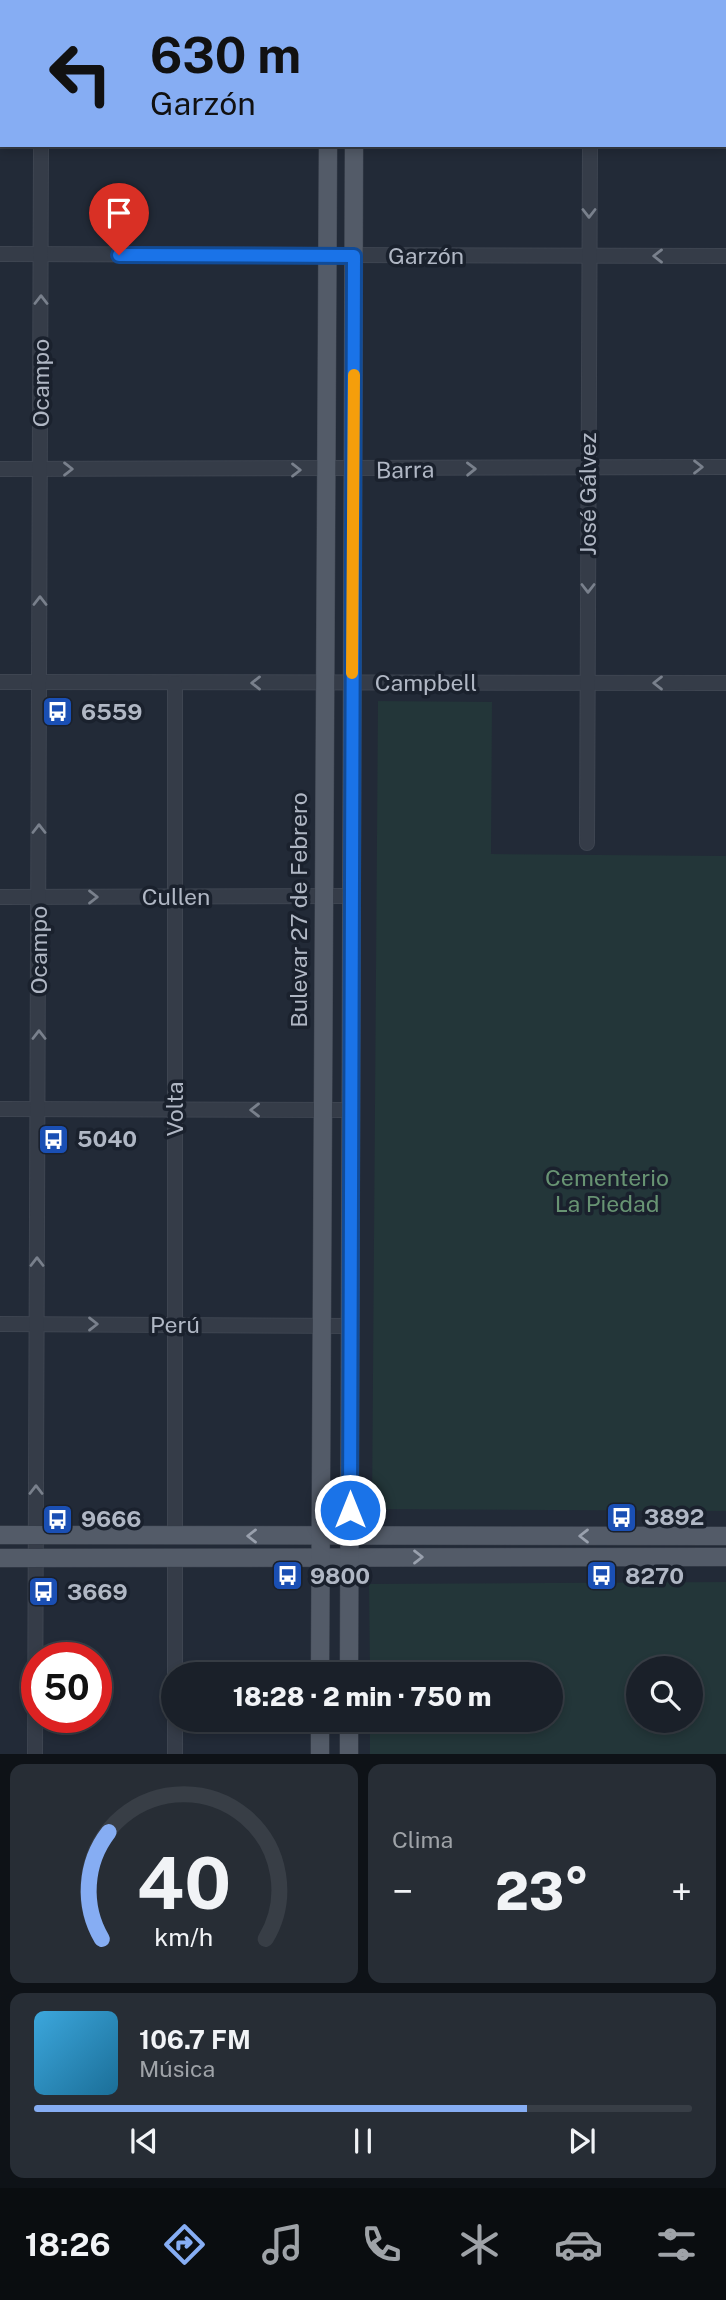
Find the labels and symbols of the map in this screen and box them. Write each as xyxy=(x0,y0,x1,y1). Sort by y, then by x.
pin xyxy=(89,183,149,255)
one-way arrow xyxy=(582,208,597,219)
street label: Garzón xyxy=(388,242,464,269)
one-way arrow xyxy=(652,248,663,264)
one-way arrow xyxy=(33,294,49,305)
street label: Ocampo xyxy=(27,339,54,427)
street label: José Gálvez xyxy=(574,432,601,556)
street label: Barra xyxy=(376,455,434,484)
one-way arrow xyxy=(694,459,704,475)
one-way arrow xyxy=(63,461,74,477)
one-way arrow xyxy=(466,461,477,477)
one-way arrow xyxy=(291,462,301,478)
one-way arrow xyxy=(580,583,596,594)
one-way arrow xyxy=(32,595,48,606)
street label: Campbell xyxy=(375,669,477,696)
one-way arrow xyxy=(250,675,261,691)
one-way arrow xyxy=(652,675,663,691)
bus stop icon: 6559 xyxy=(41,695,75,729)
place label: 6559 xyxy=(81,698,142,725)
street label: Bulevar 27 de Febrero xyxy=(285,792,312,1028)
one-way arrow xyxy=(32,823,47,834)
street label: Cullen xyxy=(142,883,210,910)
one-way arrow xyxy=(88,889,98,905)
street label: Ocampo xyxy=(25,906,52,994)
one-way arrow xyxy=(31,1029,47,1040)
street label: Volta xyxy=(161,1081,188,1137)
one-way arrow xyxy=(249,1102,259,1118)
bus stop icon: 5040 xyxy=(37,1122,71,1156)
place label: 5040 xyxy=(77,1125,137,1152)
park label: Cementerio La Piedad xyxy=(545,1164,669,1217)
one-way arrow xyxy=(30,1257,45,1268)
street label: Perú xyxy=(150,1311,200,1338)
one-way arrow xyxy=(88,1316,98,1332)
position arrow xyxy=(313,1473,387,1547)
one-way arrow xyxy=(28,1484,44,1495)
bus stop icon: 3892 xyxy=(604,1500,638,1534)
bus stop icon: 9666 xyxy=(41,1502,75,1536)
place label: 3892 xyxy=(644,1503,704,1530)
place label: 9666 xyxy=(81,1505,142,1532)
one-way arrow xyxy=(247,1528,257,1544)
one-way arrow xyxy=(579,1528,589,1544)
one-way arrow xyxy=(413,1549,424,1565)
bus stop icon: 9800 xyxy=(270,1559,304,1593)
bus stop icon: 8270 xyxy=(585,1559,619,1593)
place label: 9800 xyxy=(310,1562,370,1589)
place label: 8270 xyxy=(625,1562,684,1589)
bus stop icon: 3669 xyxy=(27,1575,61,1609)
place label: 3669 xyxy=(67,1578,128,1605)
speed limit sign: 50 xyxy=(21,1642,112,1733)

